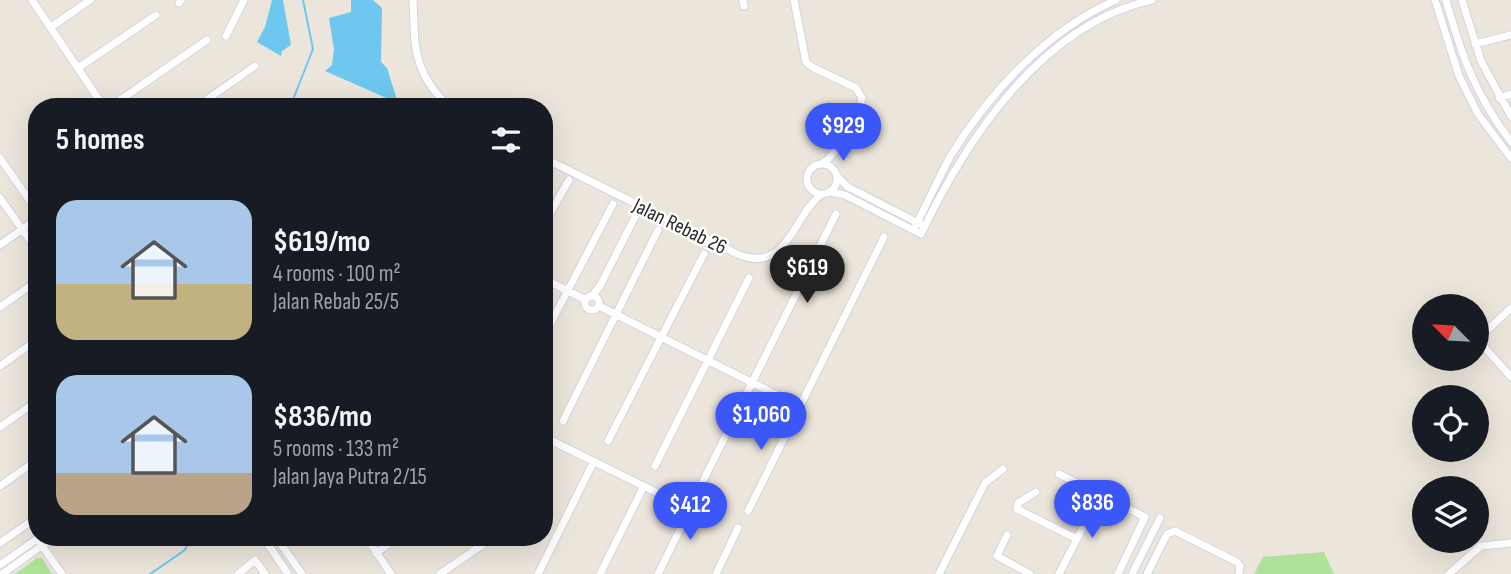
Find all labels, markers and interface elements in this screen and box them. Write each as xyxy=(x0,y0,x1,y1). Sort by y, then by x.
pin: $929 xyxy=(802,104,884,163)
text: $929 xyxy=(821,112,865,140)
icon: filters xyxy=(487,121,525,159)
text: 5 homes xyxy=(56,122,145,158)
street label: Jalan Rebab 26 xyxy=(628,193,731,260)
text: $619/mo xyxy=(273,224,370,260)
icon: home xyxy=(112,228,196,312)
pin: $619 xyxy=(766,246,848,305)
text: $619 xyxy=(786,254,828,282)
text: 4 rooms · 100 m² xyxy=(273,260,401,288)
text: Jalan Rebab 25/5 xyxy=(273,288,399,316)
north arrow xyxy=(1412,294,1489,371)
map controls xyxy=(1412,294,1489,553)
button: locate xyxy=(1412,385,1489,462)
pin: $1,060 xyxy=(704,392,818,452)
text: $836/mo xyxy=(273,399,372,435)
text: $1,060 xyxy=(731,401,791,429)
icon: home xyxy=(112,403,196,487)
text: 5 rooms · 133 m² xyxy=(273,435,399,463)
text: Jalan Jaya Putra 2/15 xyxy=(273,463,427,491)
button: layers xyxy=(1412,476,1489,553)
pin: $836 xyxy=(1051,480,1133,540)
pin: $412 xyxy=(649,482,731,542)
text: $836 xyxy=(1070,489,1114,517)
text: $412 xyxy=(669,491,711,519)

